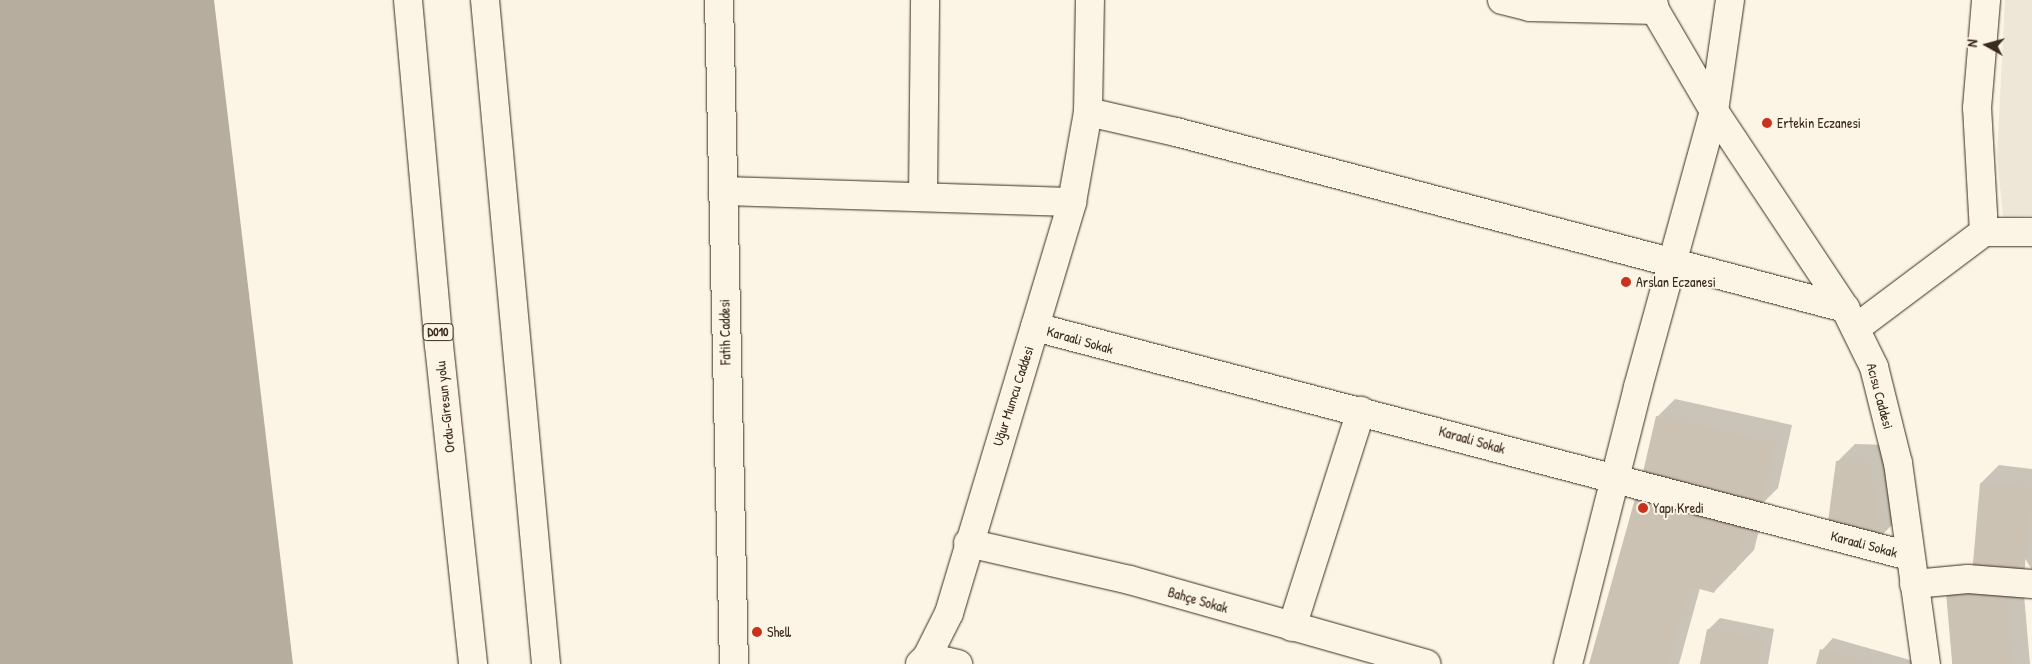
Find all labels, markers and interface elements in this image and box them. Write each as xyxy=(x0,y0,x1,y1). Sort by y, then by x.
north arrow xyxy=(1962,20,2012,70)
text: N xyxy=(1962,38,1981,48)
place label: Ertekin Eczanesi xyxy=(1777,115,1861,131)
marker: Ertekin Eczanesi xyxy=(1761,117,1773,129)
place label: Arslan Eczanesi xyxy=(1636,274,1716,290)
marker: Arslan Eczanesi xyxy=(1620,276,1632,288)
street label: Fatih Caddesi xyxy=(716,299,734,365)
road number: D010 xyxy=(422,322,454,342)
street label: Karaali Sokak xyxy=(1045,322,1115,358)
street label: Uğur Mumcu Caddesi xyxy=(989,344,1037,448)
street label: Ordu-Giresun yolu xyxy=(432,360,458,454)
street label: Acısu Caddesi xyxy=(1863,361,1897,431)
street label: Karaali Sokak xyxy=(1437,422,1507,458)
place label: Yapı Kredi xyxy=(1653,500,1704,516)
marker: Yapı Kredi xyxy=(1637,502,1649,514)
street label: Karaali Sokak xyxy=(1829,527,1899,561)
street label: Bahçe Sokak xyxy=(1166,583,1230,617)
place label: Shell xyxy=(767,624,791,640)
marker: Shell xyxy=(751,626,763,638)

